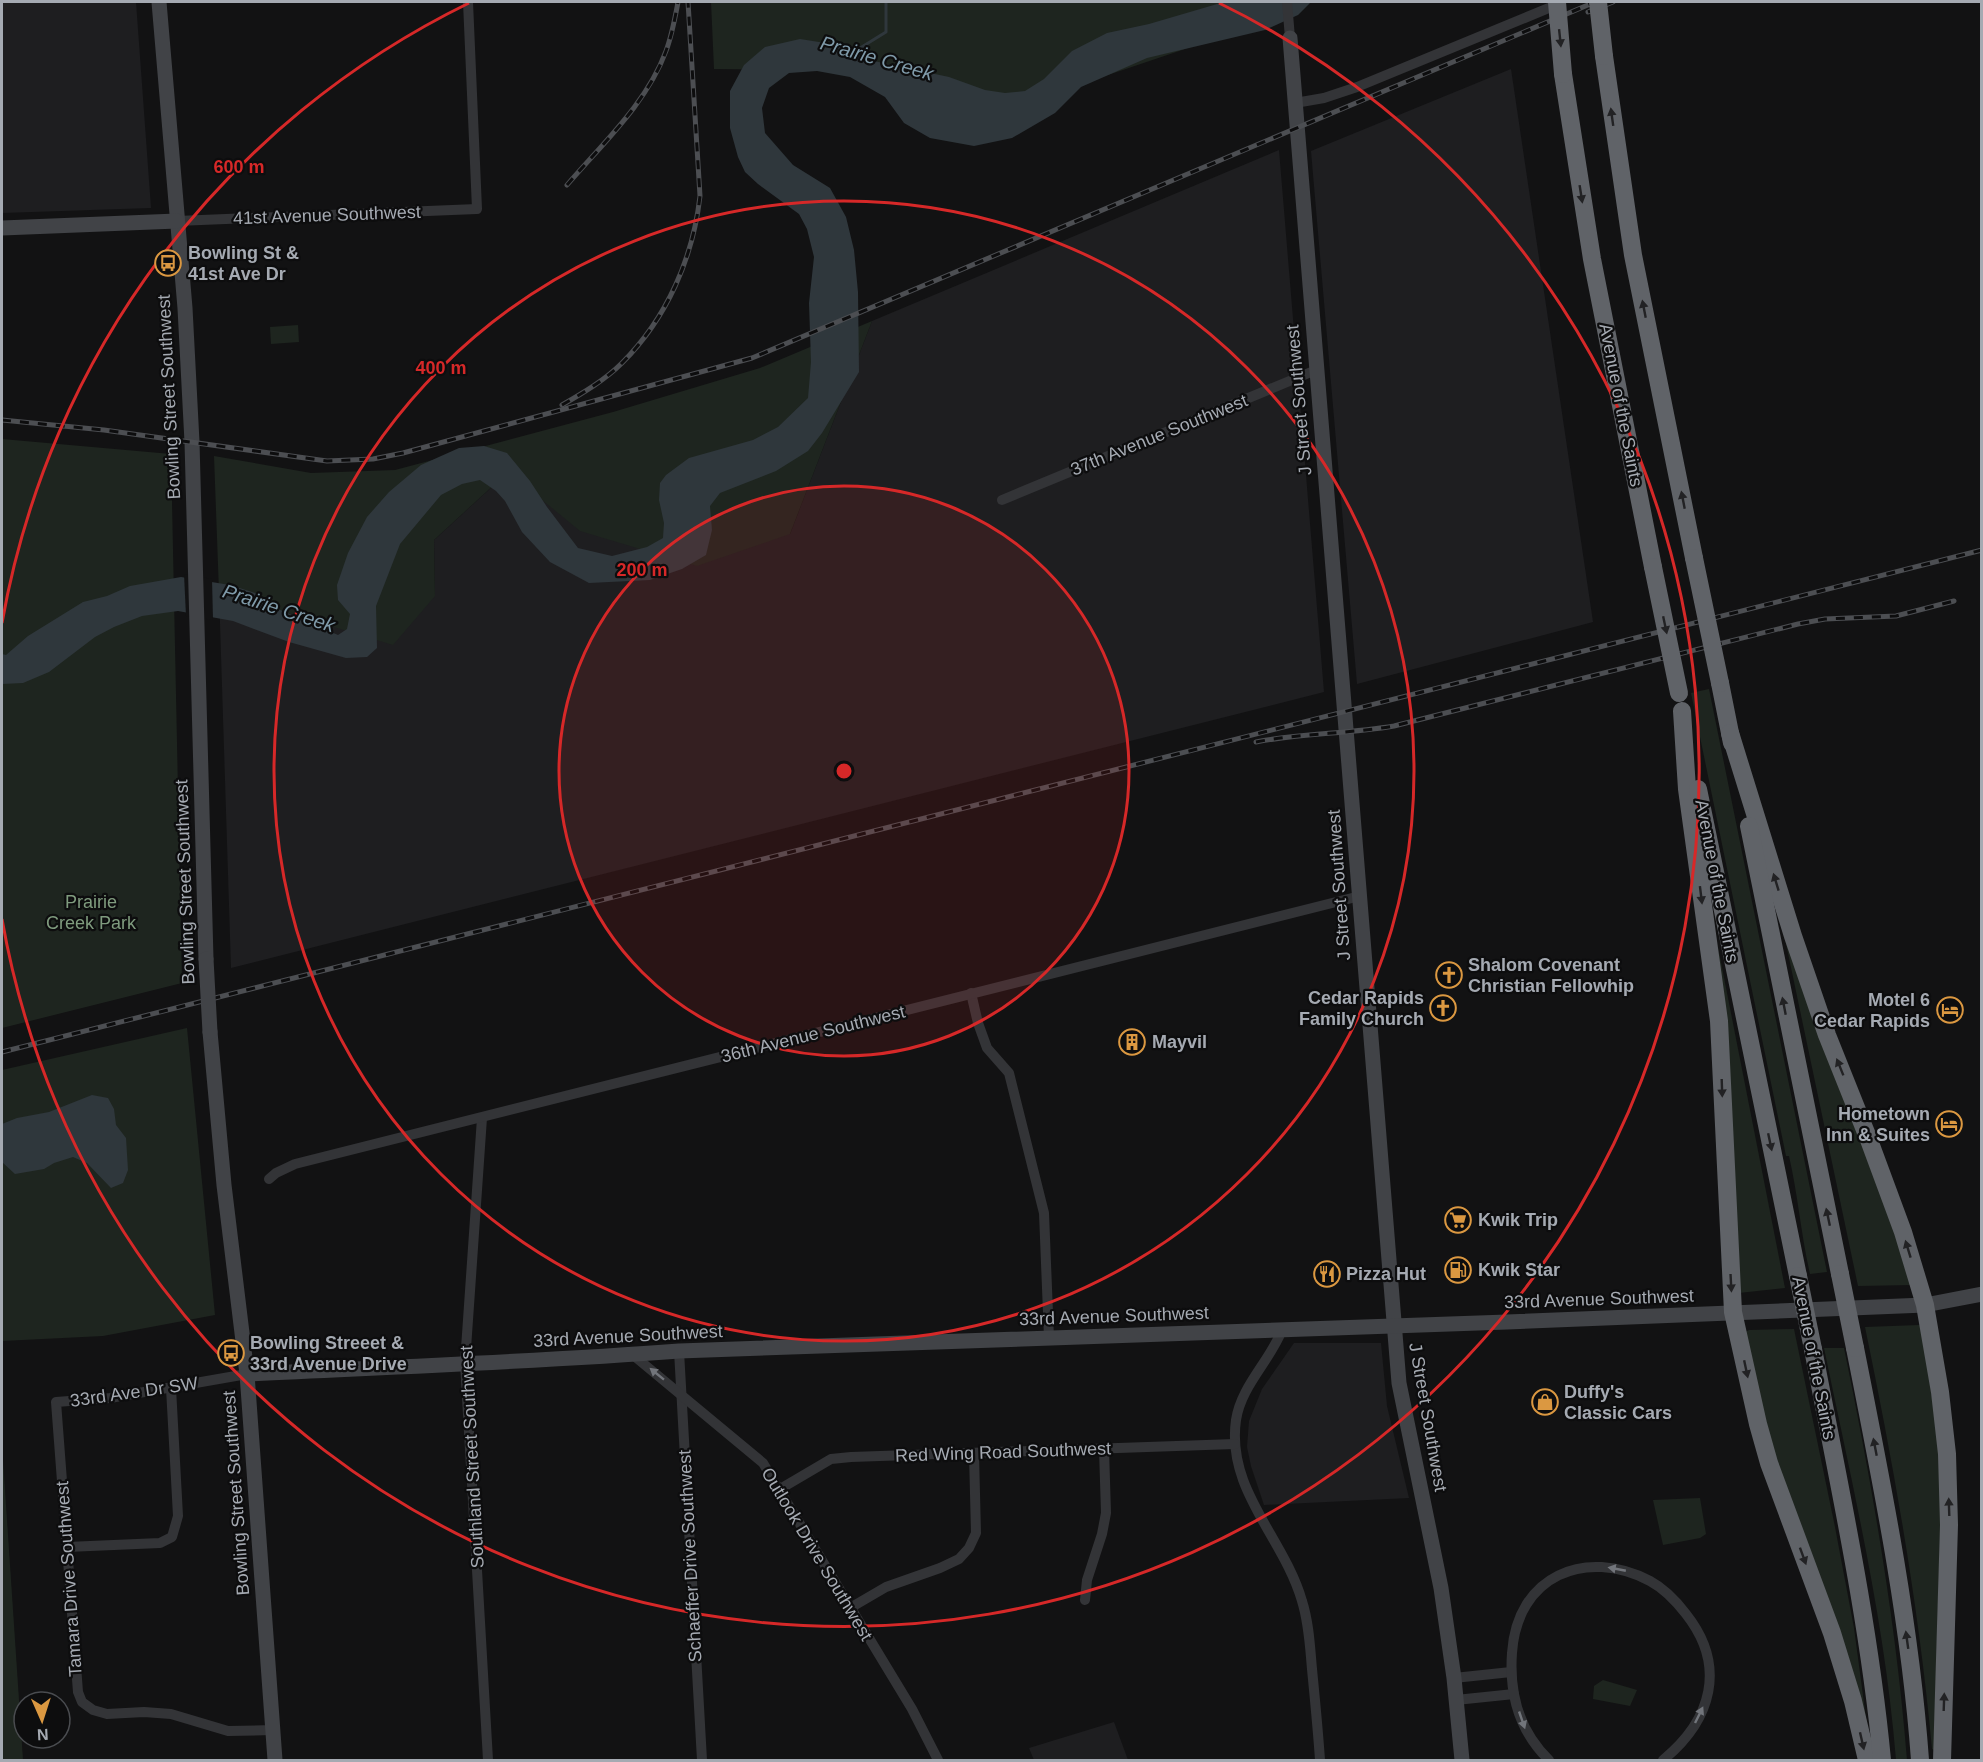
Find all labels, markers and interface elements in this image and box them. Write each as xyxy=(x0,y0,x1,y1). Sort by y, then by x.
one-way arrow xyxy=(1555,28,1565,47)
water label: Prairie Creek xyxy=(818,31,937,85)
one-way arrow xyxy=(1608,107,1617,126)
text: 600 m xyxy=(213,157,265,177)
one-way arrow xyxy=(1577,184,1586,203)
street label: 41st Avenue Southwest xyxy=(233,202,421,228)
place label: Bowling St & 41st Ave Dr xyxy=(188,243,299,284)
bus stop icon: Bowling St & 41st Ave Dr xyxy=(153,248,183,278)
street label: Bowling Street Southwest xyxy=(154,294,184,500)
one-way arrow xyxy=(1639,299,1648,318)
street label: Avenue of the Saints xyxy=(1595,322,1647,488)
street label: J Street Southwest xyxy=(1282,324,1316,476)
text: 400 m xyxy=(415,358,467,378)
street label: 37th Avenue Southwest xyxy=(1068,390,1250,480)
one-way arrow xyxy=(1677,491,1687,510)
text: 200 m xyxy=(616,560,668,580)
water label: Prairie Creek xyxy=(220,580,339,637)
one-way arrow xyxy=(1661,615,1670,634)
centre of rings xyxy=(834,761,854,781)
street label: Bowling Street Southwest xyxy=(171,779,199,985)
street label: Avenue of the Saints xyxy=(1691,798,1743,964)
street label: J Street Southwest xyxy=(1324,809,1354,961)
one-way arrow xyxy=(1771,873,1781,891)
one-way arrow xyxy=(1696,885,1705,904)
park label: Prairie Creek Park xyxy=(46,892,137,933)
place label: Shalom Covenant Christian Fellowhip xyxy=(1468,955,1634,996)
church icon: Shalom Covenant Christian Fellowhip xyxy=(1434,960,1464,990)
place label: Cedar Rapids Family Church xyxy=(1299,988,1424,1029)
place label: Motel 6 Cedar Rapids xyxy=(1814,990,1930,1031)
church icon: Cedar Rapids Family Church xyxy=(1428,993,1458,1023)
hotel icon: Motel 6 Cedar Rapids xyxy=(1935,995,1965,1025)
one-way arrow xyxy=(1779,996,1788,1015)
street label: 36th Avenue Southwest xyxy=(719,1001,907,1067)
building icon: Mayvil xyxy=(1117,1027,1147,1057)
place label: Mayvil xyxy=(1152,1032,1207,1052)
one-way arrow xyxy=(1835,1057,1845,1075)
one-way arrow xyxy=(1717,1079,1726,1098)
place label: Hometown Inn & Suites xyxy=(1826,1104,1930,1145)
hotel icon: Hometown Inn & Suites xyxy=(1934,1109,1964,1139)
one-way arrow xyxy=(1766,1132,1775,1151)
supermarket icon: Kwik Trip xyxy=(1443,1205,1473,1235)
one-way arrow xyxy=(1823,1207,1832,1226)
place label: Kwik Trip xyxy=(1478,1210,1558,1230)
one-way arrow xyxy=(1903,1240,1912,1258)
fuel station icon: Kwik Star xyxy=(1443,1255,1473,1285)
restaurant icon: Pizza Hut xyxy=(1312,1259,1342,1289)
place label: Kwik Star xyxy=(1478,1260,1560,1280)
place label: Pizza Hut xyxy=(1346,1264,1426,1284)
one-way arrow xyxy=(1727,1274,1736,1293)
street label: Avenue of the Saints xyxy=(1788,1275,1840,1441)
street label: 33rd Avenue Southwest xyxy=(1504,1286,1694,1312)
street label: 33rd Avenue Southwest xyxy=(1019,1303,1209,1329)
street label: 33rd Avenue Southwest xyxy=(533,1321,723,1351)
place label: Bowling Streeet & 33rd Avenue Drive xyxy=(250,1333,407,1374)
bus stop icon: Bowling Streeet & 33rd Avenue Drive xyxy=(216,1338,246,1368)
street label: J Street Southwest xyxy=(1405,1341,1451,1493)
street label: Southland Street Southwest xyxy=(456,1345,488,1569)
one-way arrow xyxy=(1741,1360,1751,1379)
one-way arrow xyxy=(649,1368,665,1381)
street label: 33rd Ave Dr SW xyxy=(69,1373,199,1411)
place label: Duffy's Classic Cars xyxy=(1564,1382,1672,1423)
shop icon: Duffy's Classic Cars xyxy=(1530,1387,1560,1417)
street label: Bowling Street Southwest xyxy=(219,1390,253,1596)
street label: Red Wing Road Southwest xyxy=(895,1438,1111,1466)
one-way arrow xyxy=(1870,1438,1879,1457)
street label: Schaeffer Drive Southwest xyxy=(674,1449,706,1663)
street label: Outlook Drive Southwest xyxy=(757,1464,877,1644)
street label: Tamara Drive Southwest xyxy=(52,1481,86,1677)
one-way arrow xyxy=(1944,1498,1953,1517)
one-way arrow xyxy=(1798,1547,1808,1565)
one-way arrow xyxy=(1607,1564,1626,1573)
one-way arrow xyxy=(1903,1630,1912,1649)
north arrow xyxy=(12,1690,72,1750)
one-way arrow xyxy=(1939,1693,1948,1712)
one-way arrow xyxy=(1694,1707,1704,1724)
one-way arrow xyxy=(1517,1711,1527,1729)
text: N xyxy=(37,1726,49,1743)
one-way arrow xyxy=(1858,1732,1868,1750)

